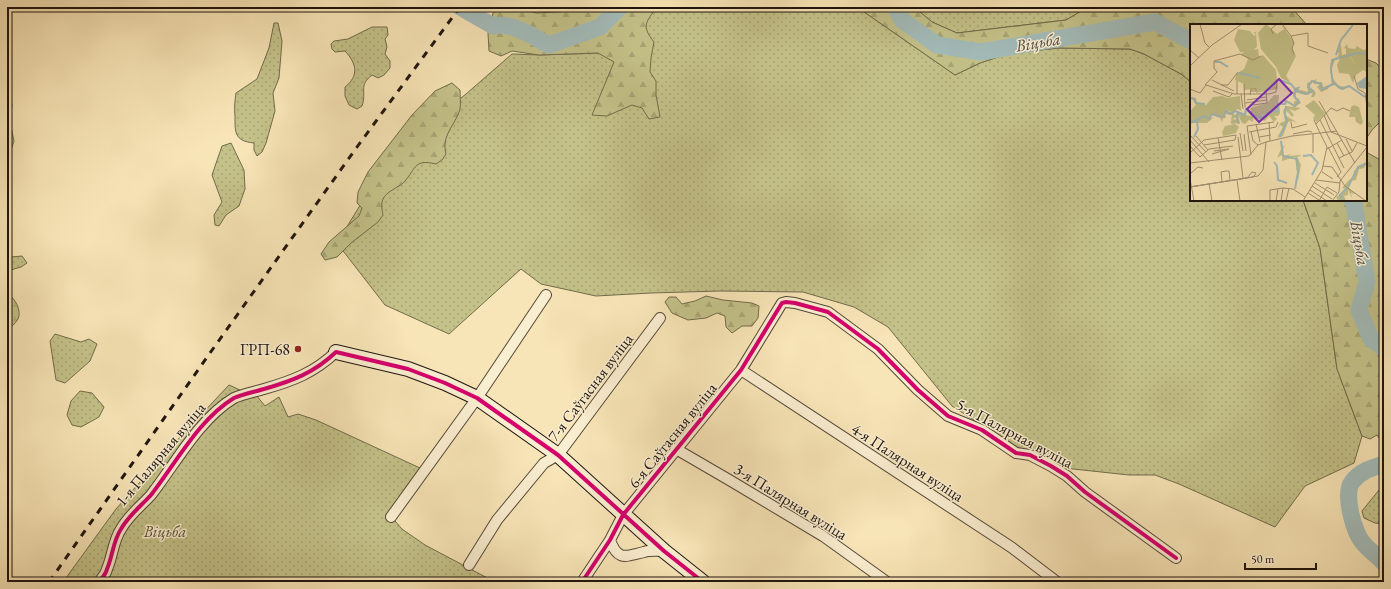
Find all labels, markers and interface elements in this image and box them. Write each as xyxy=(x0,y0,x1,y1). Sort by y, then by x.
inset map xyxy=(1190,24,1367,201)
water label: Віцьба xyxy=(1013,27,1062,57)
water label: Віцьба xyxy=(1345,218,1375,267)
street label: 7-я Саўгасная вуліца xyxy=(543,329,638,445)
place label: ГРП-68 xyxy=(240,339,290,360)
marker: ГРП-68 xyxy=(293,344,303,354)
street label: 6-я Саўгасная вуліца xyxy=(623,378,722,492)
street label: 5-я Палярная вуліца xyxy=(953,394,1077,473)
street label: 1-я Палярная вуліца xyxy=(111,397,210,511)
street label: 4-я Палярная вуліца xyxy=(848,418,968,507)
street label: 3-я Палярная вуліца xyxy=(730,458,852,545)
park label: Віцьба xyxy=(143,521,186,542)
scale bar xyxy=(1245,545,1316,571)
text: 50 m xyxy=(1251,551,1275,567)

